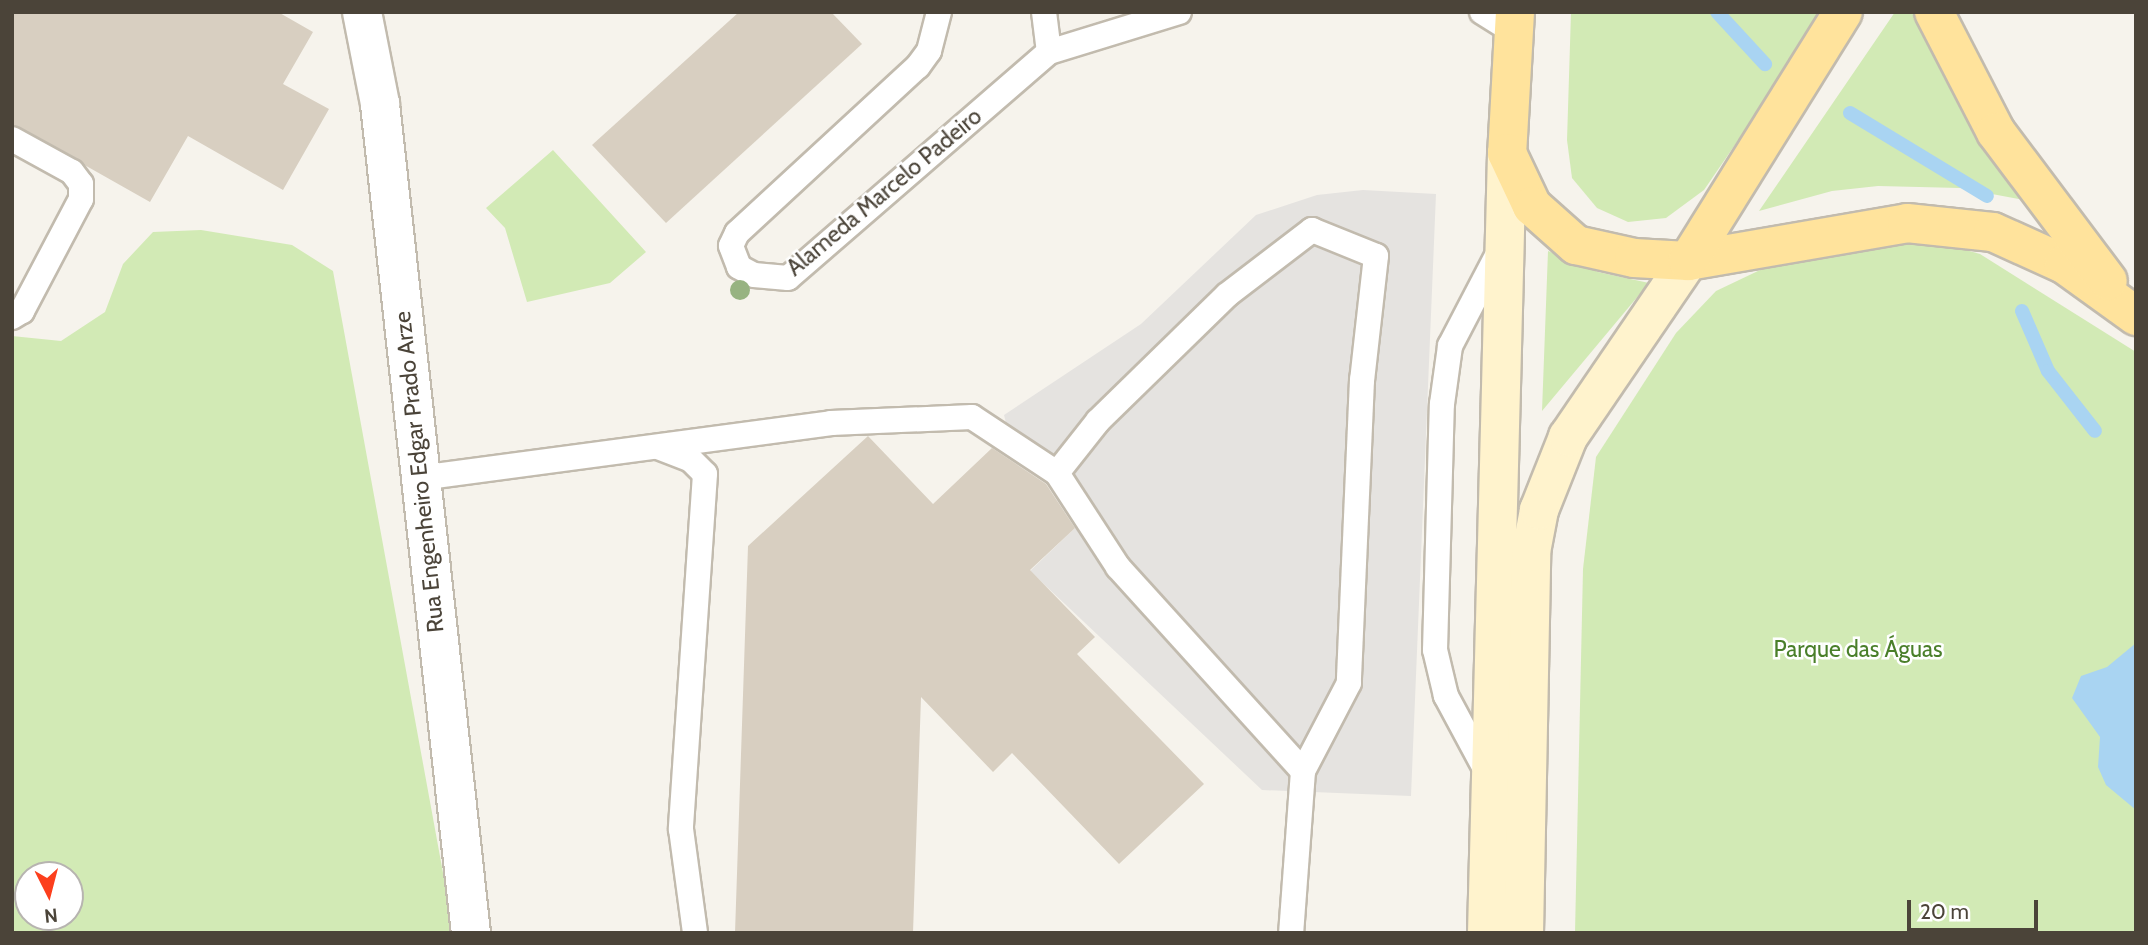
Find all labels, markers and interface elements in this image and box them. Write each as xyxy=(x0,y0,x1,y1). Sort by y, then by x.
street label: Alameda Marcelo Padeiro xyxy=(781,102,987,282)
street label: Rua Engenheiro Edgar Prado Arze xyxy=(388,310,450,634)
park label: Parque das Águas xyxy=(1773,635,1943,663)
north arrow xyxy=(14,861,84,931)
scale bar xyxy=(1910,886,2041,930)
text: 20 m xyxy=(1920,899,1969,924)
text: N xyxy=(43,903,59,928)

